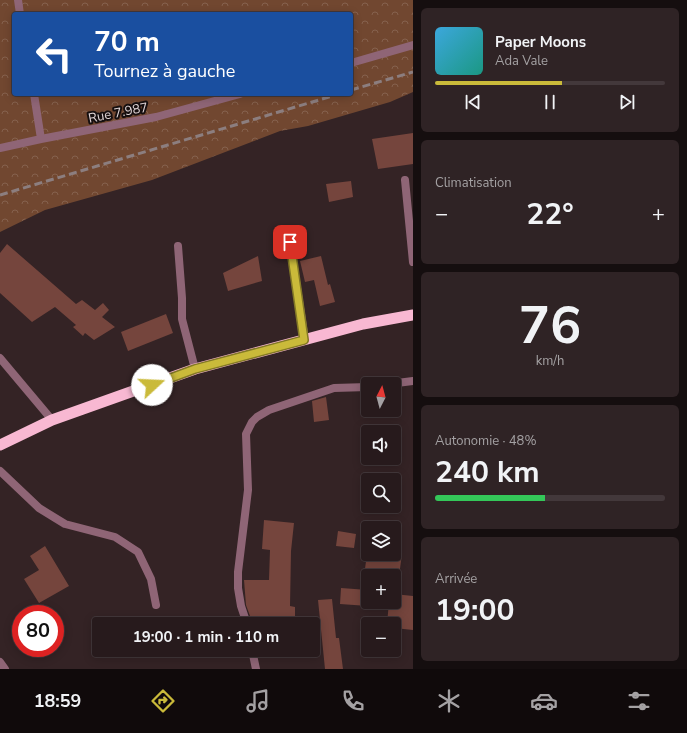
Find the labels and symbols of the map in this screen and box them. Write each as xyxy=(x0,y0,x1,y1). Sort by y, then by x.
street label: Rue 7.987 xyxy=(87,98,150,128)
pin xyxy=(273,225,307,259)
position arrow xyxy=(131,364,173,406)
north arrow xyxy=(361,377,401,417)
speed limit sign: 80 xyxy=(12,605,64,657)

